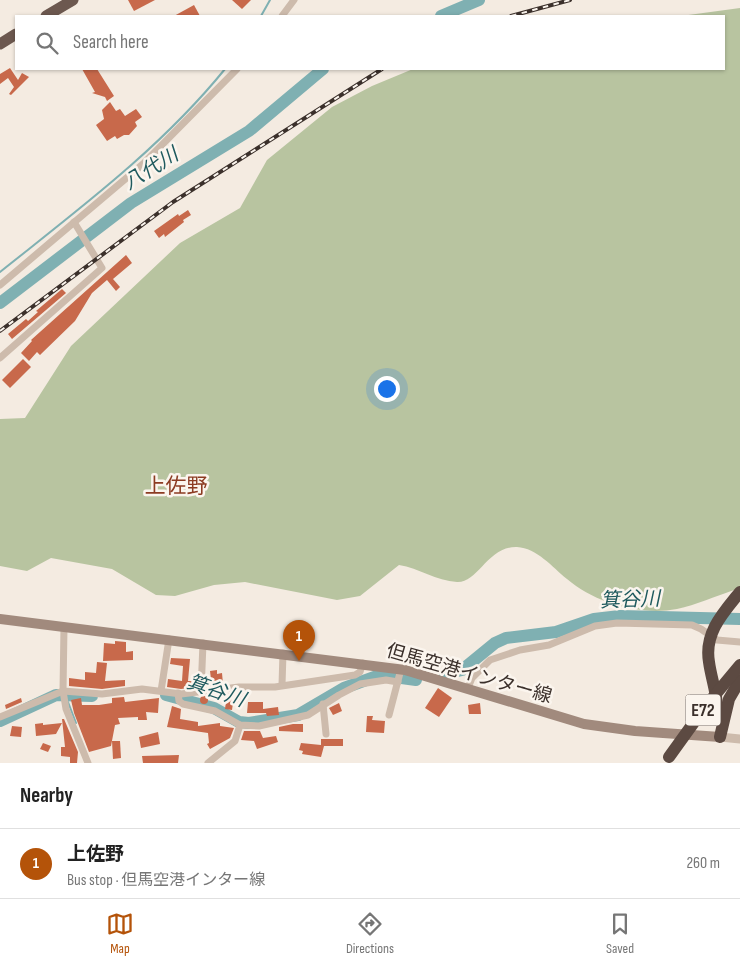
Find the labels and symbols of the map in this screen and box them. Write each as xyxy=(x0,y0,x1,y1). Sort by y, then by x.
water label: 八代川 xyxy=(119,142,184,195)
your location xyxy=(374,376,400,402)
district label: 上佐野 xyxy=(145,474,208,499)
water label: 箕谷川 xyxy=(600,587,662,613)
pin: 1 xyxy=(283,620,315,661)
street label: 但馬空港インター線 xyxy=(384,639,554,709)
water label: 箕谷川 xyxy=(184,670,250,713)
road number: E72 xyxy=(686,694,720,726)

